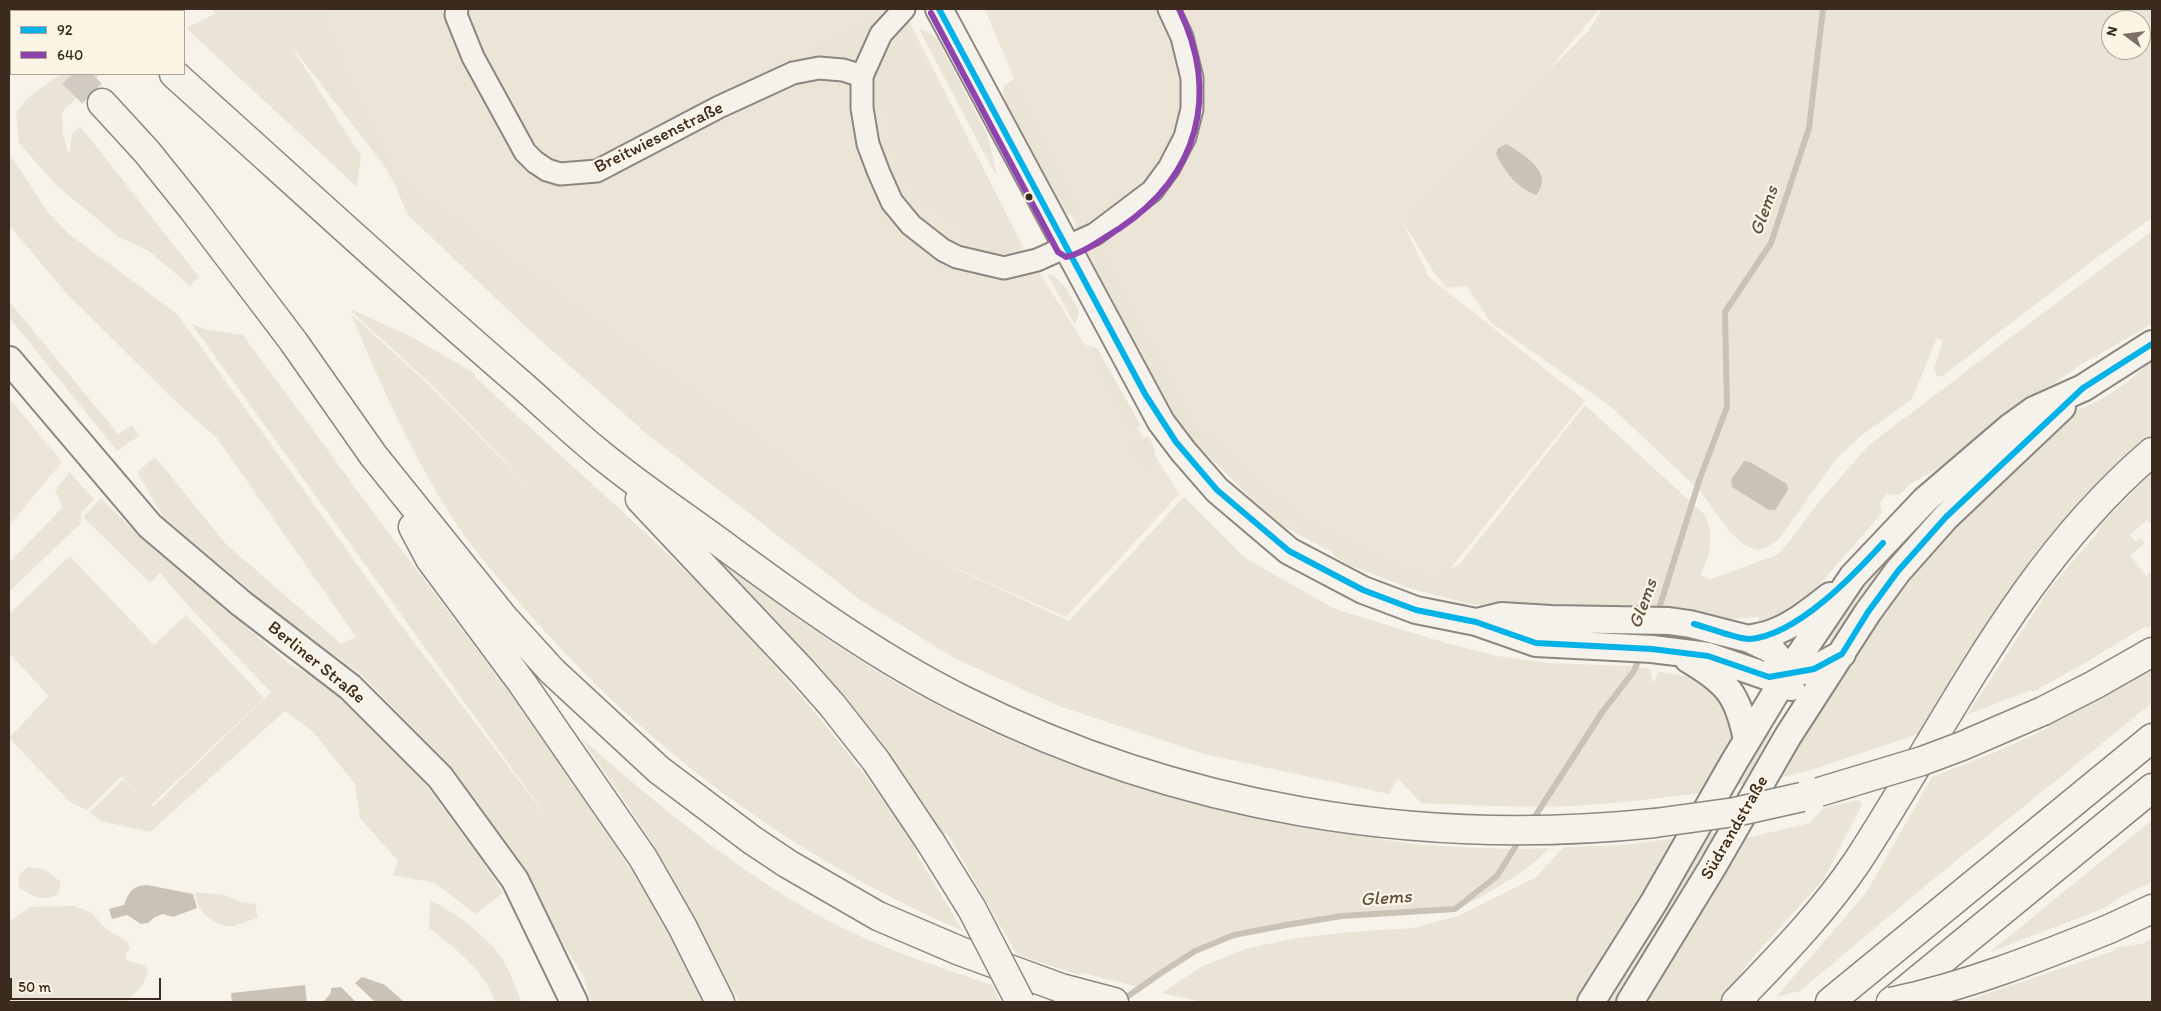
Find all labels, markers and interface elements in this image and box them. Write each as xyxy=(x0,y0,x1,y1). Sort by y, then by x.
legend xyxy=(10,10,185,75)
north arrow xyxy=(2101,10,2151,60)
text: 92 xyxy=(57,21,73,39)
text: N xyxy=(2103,24,2121,38)
text: 640 xyxy=(57,46,83,64)
street label: Breitwiesenstraße xyxy=(591,97,727,179)
water label: Glems xyxy=(1745,183,1785,239)
unlabelled marker xyxy=(1024,192,1034,202)
water label: Glems xyxy=(1624,576,1664,632)
street label: Berliner Straße xyxy=(263,617,369,709)
street label: Südrandstraße xyxy=(1696,772,1774,884)
water label: Glems xyxy=(1360,886,1412,912)
scale bar xyxy=(12,968,164,1000)
text: 50 m xyxy=(18,978,51,996)

